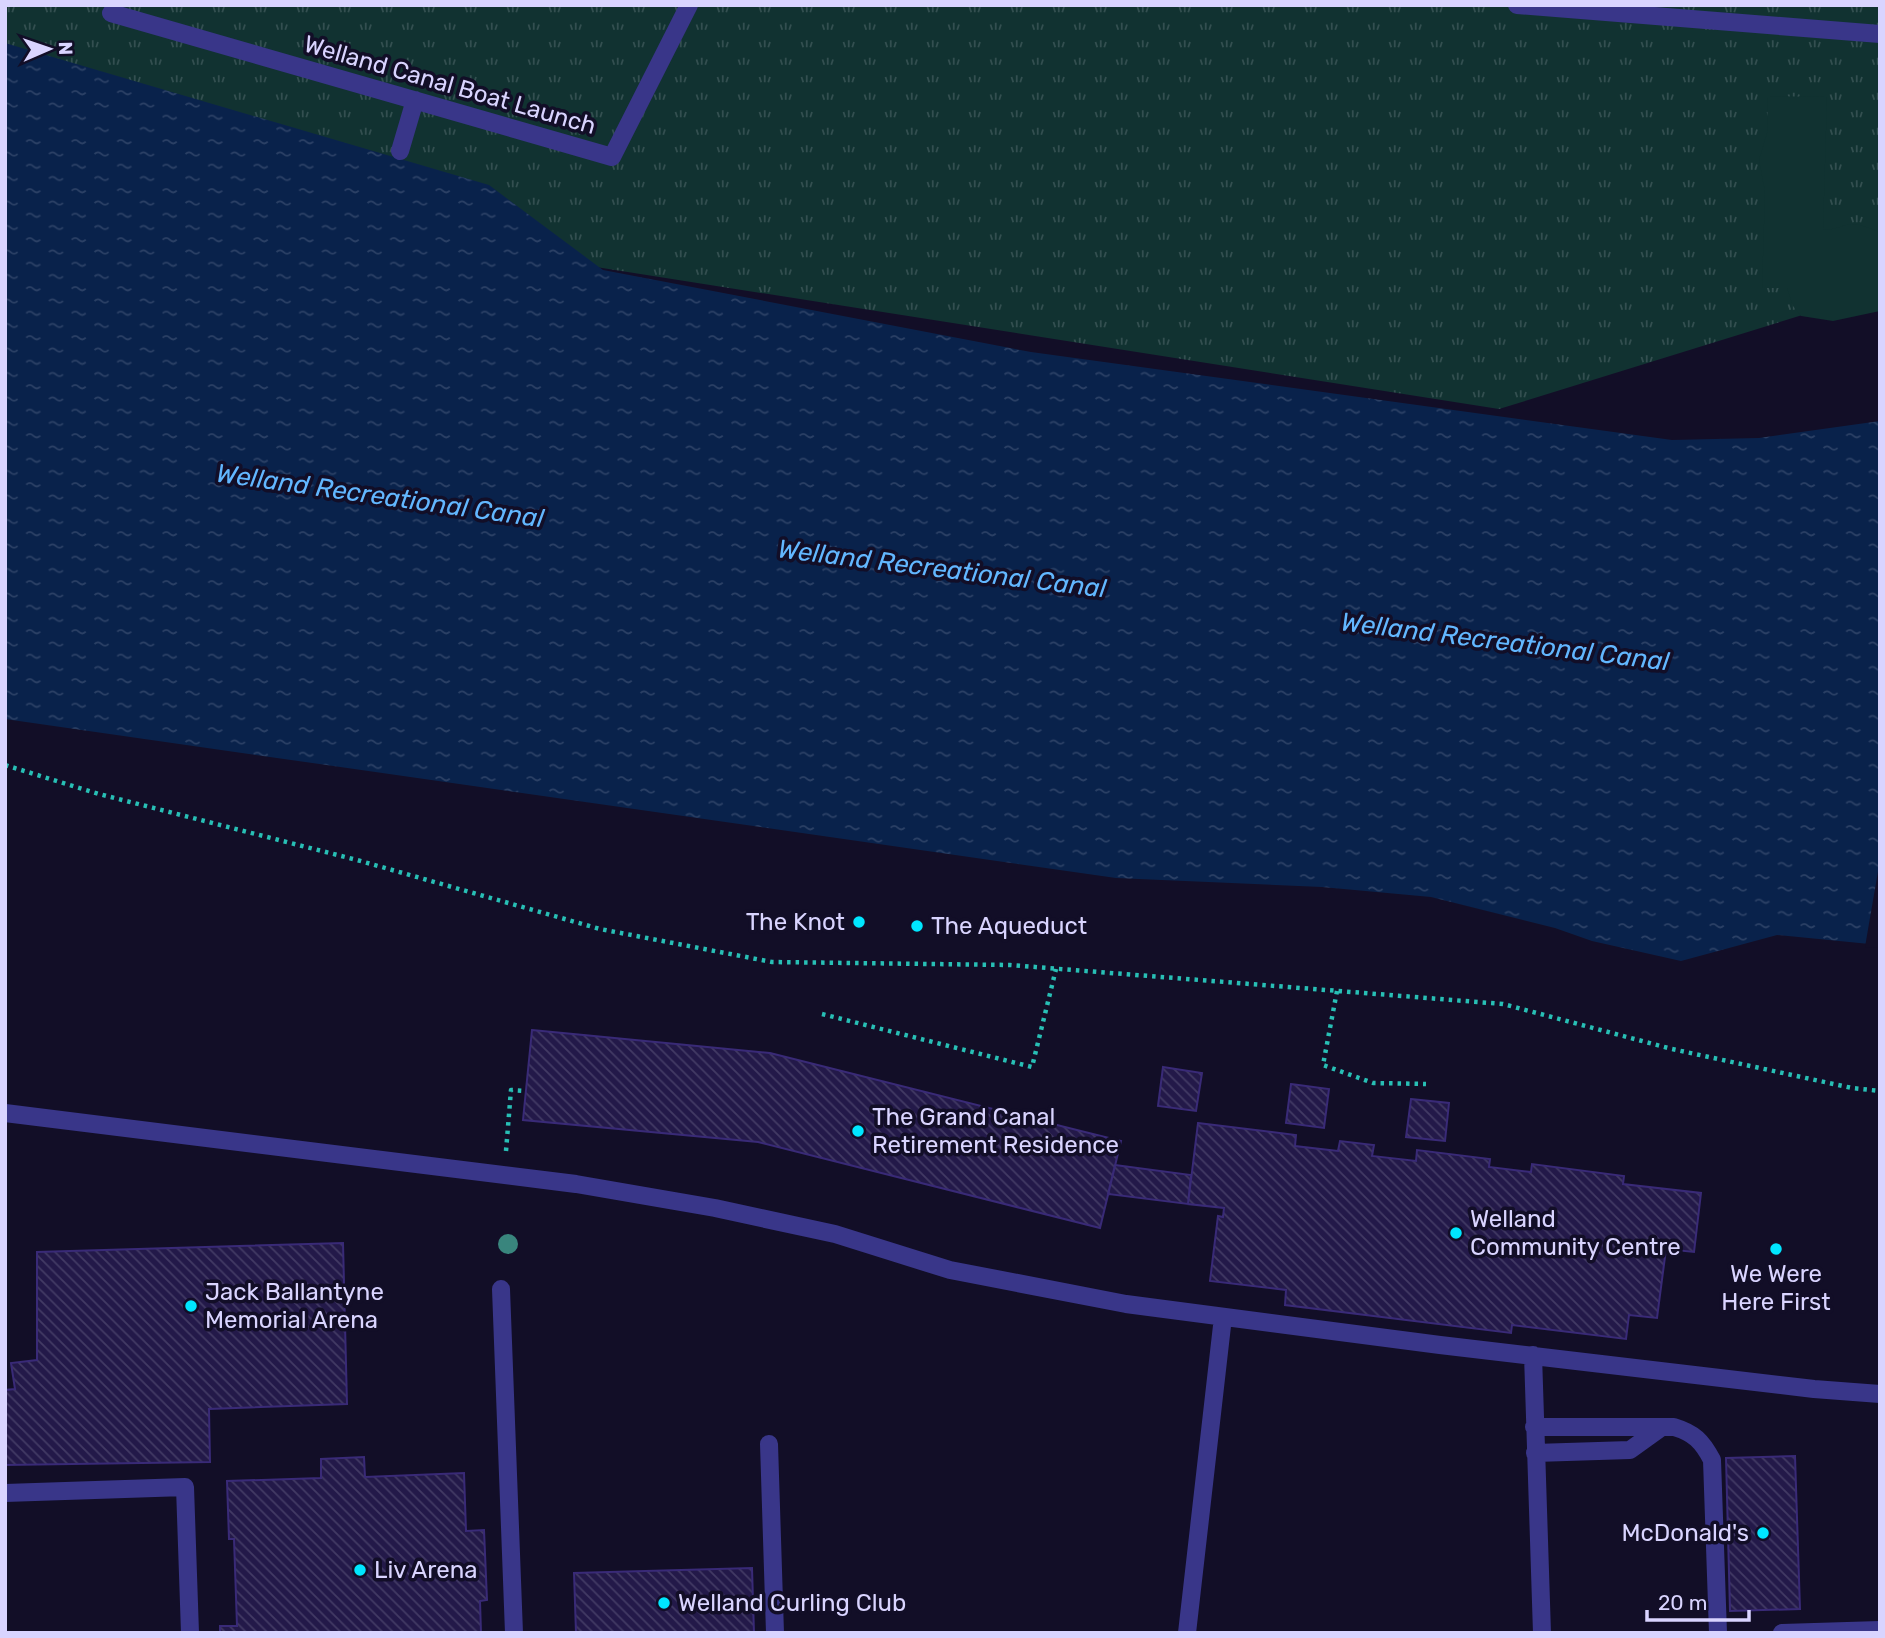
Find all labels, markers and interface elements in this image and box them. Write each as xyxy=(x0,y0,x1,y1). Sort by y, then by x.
north arrow xyxy=(14,14,84,84)
street label: Welland Canal Boat Launch xyxy=(301,30,599,140)
text: N xyxy=(54,41,77,56)
water label: Welland Recreational Canal xyxy=(214,458,546,534)
water label: Welland Recreational Canal xyxy=(776,533,1109,605)
water label: Welland Recreational Canal xyxy=(1339,606,1672,678)
place label: The Knot xyxy=(746,908,845,936)
place label: The Aqueduct xyxy=(931,912,1087,940)
marker: The Knot xyxy=(851,914,867,930)
marker: The Aqueduct xyxy=(909,918,925,934)
place label: The Grand Canal Retirement Residence xyxy=(872,1103,1119,1159)
marker: The Grand Canal Retirement Residence xyxy=(850,1123,866,1139)
place label: Welland Community Centre xyxy=(1470,1205,1681,1261)
marker: Welland Community Centre xyxy=(1448,1225,1464,1241)
marker: We Were Here First xyxy=(1768,1241,1784,1257)
place label: We Were Here First xyxy=(1721,1260,1831,1316)
place label: Jack Ballantyne Memorial Arena xyxy=(205,1278,384,1334)
marker: Jack Ballantyne Memorial Arena xyxy=(183,1298,199,1314)
place label: McDonald's xyxy=(1622,1519,1749,1547)
marker: McDonald's xyxy=(1755,1525,1771,1541)
place label: Liv Arena xyxy=(374,1556,477,1584)
marker: Liv Arena xyxy=(352,1562,368,1578)
scale bar xyxy=(1647,1578,1748,1622)
place label: Welland Curling Club xyxy=(678,1589,906,1617)
text: 20 m xyxy=(1658,1590,1707,1615)
marker: Welland Curling Club xyxy=(656,1595,672,1611)

